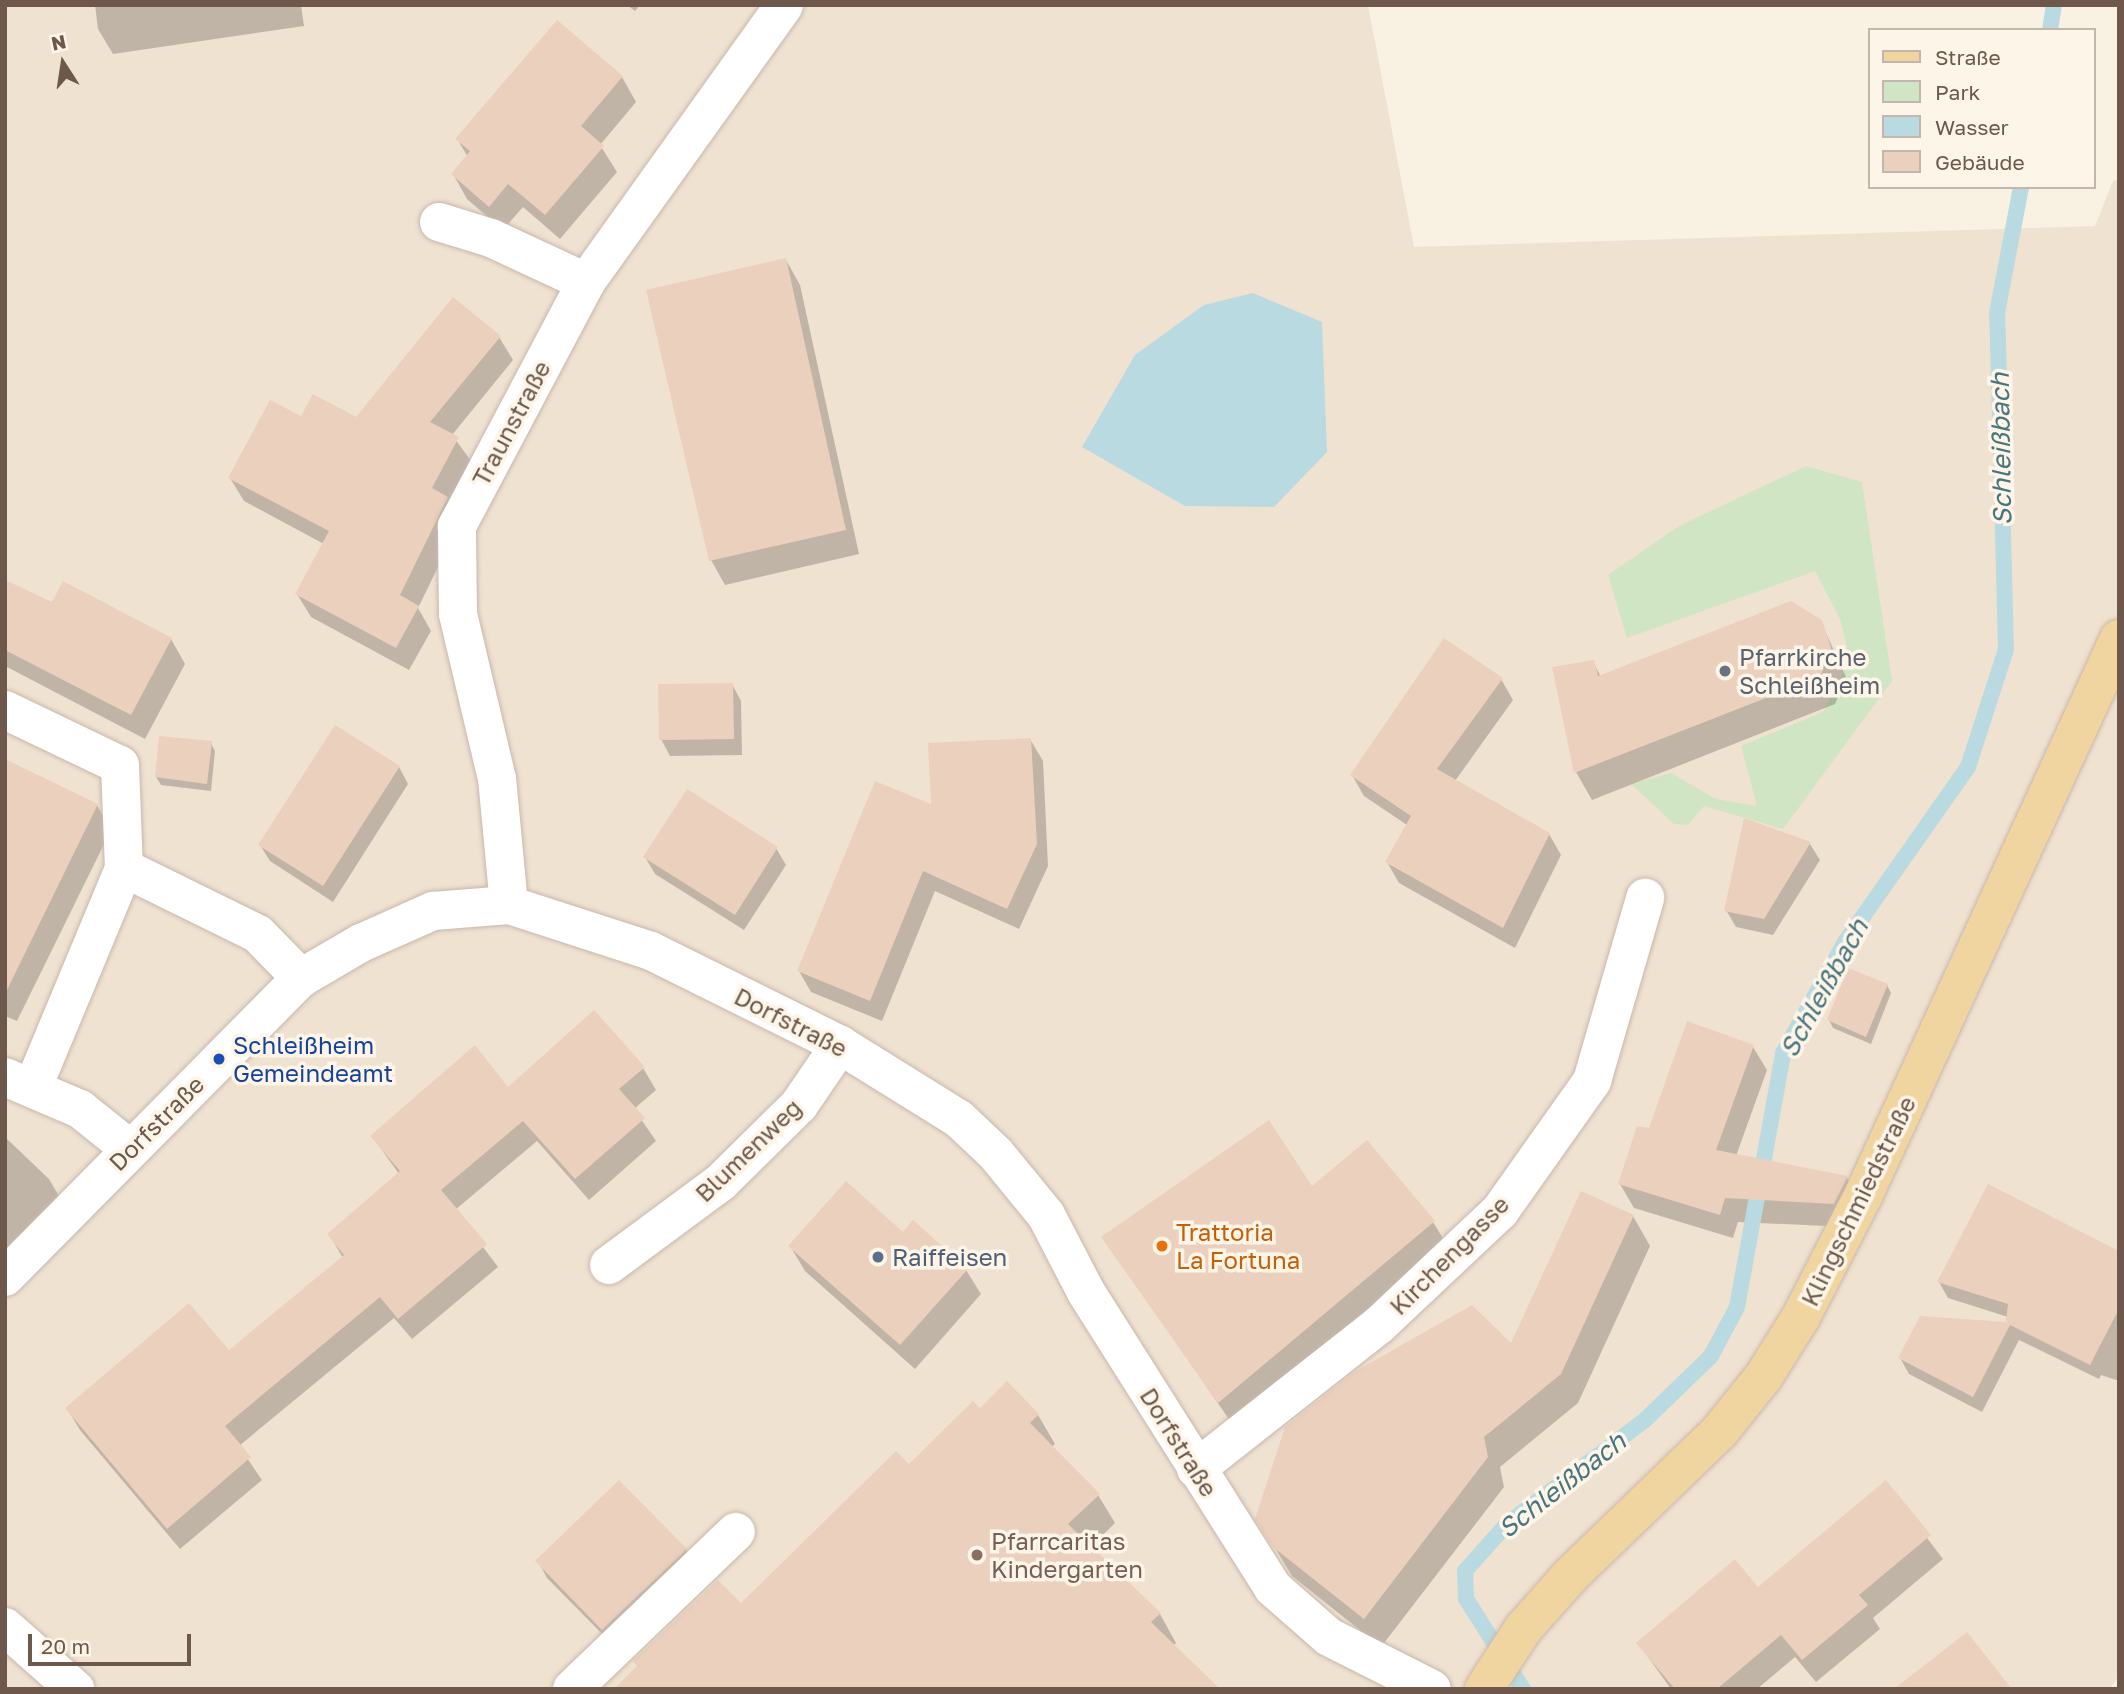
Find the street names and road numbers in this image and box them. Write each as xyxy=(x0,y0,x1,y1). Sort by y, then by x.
street label: Traunstraße xyxy=(466,356,556,490)
street label: Dorfstraße xyxy=(730,981,852,1063)
street label: Dorfstraße xyxy=(102,1069,210,1177)
street label: Klingschmiedstraße xyxy=(1795,1091,1921,1311)
street label: Blumenweg xyxy=(689,1092,807,1208)
street label: Kirchengasse xyxy=(1384,1190,1514,1320)
street label: Dorfstraße xyxy=(1134,1382,1224,1502)

